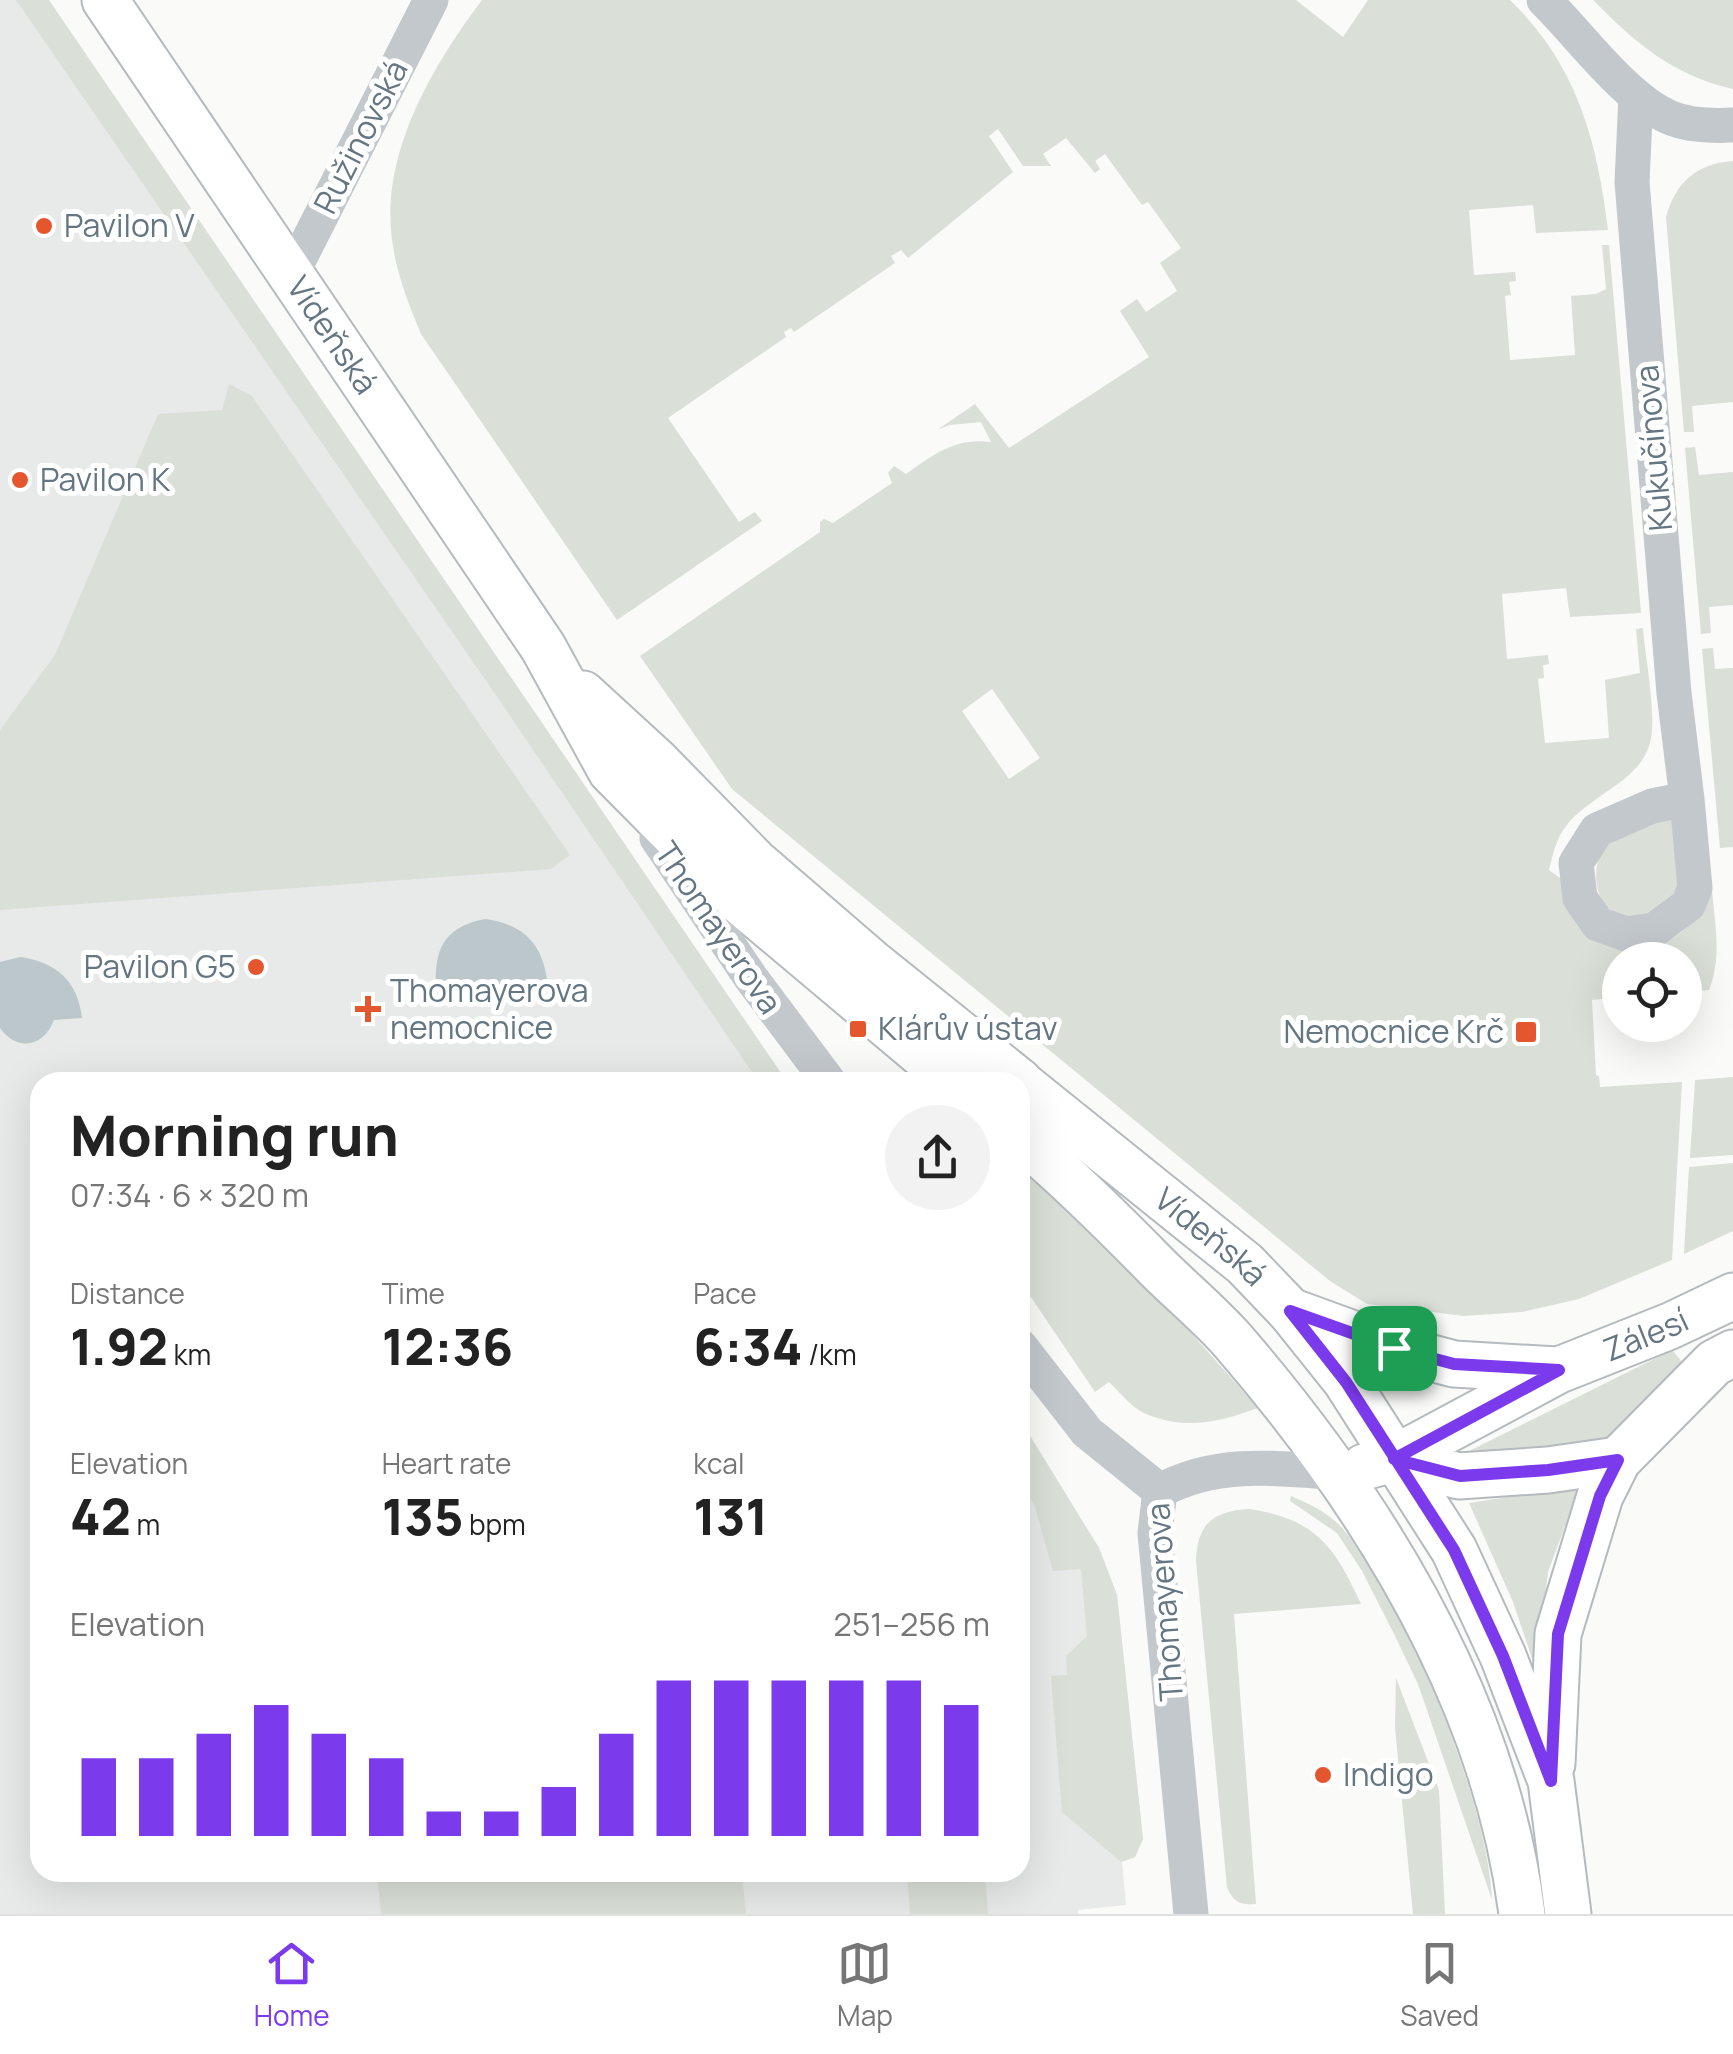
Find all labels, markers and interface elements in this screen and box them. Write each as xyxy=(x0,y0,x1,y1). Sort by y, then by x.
street label: Ružinovská xyxy=(303,52,418,221)
place label: Pavilon V xyxy=(64,203,195,247)
marker: Pavilon V xyxy=(33,215,55,237)
street label: Vídeňská xyxy=(277,267,388,402)
street label: Kukučínova xyxy=(1624,363,1682,533)
place label: Pavilon K xyxy=(40,457,170,501)
marker: Pavilon K xyxy=(9,469,31,491)
street label: Thomayerova xyxy=(645,833,793,1022)
map controls xyxy=(1602,942,1702,1042)
button: locate xyxy=(1602,942,1702,1042)
place label: Pavilon G5 xyxy=(84,944,236,988)
marker: Pavilon G5 xyxy=(245,956,267,978)
place label: Thomayerova nemocnice xyxy=(390,968,589,1049)
marker: Thomayerova nemocnice xyxy=(355,996,381,1022)
place label: Klárův ústav xyxy=(878,1006,1057,1050)
place label: Nemocnice Krč xyxy=(1283,1009,1504,1053)
marker: Klárův ústav xyxy=(847,1018,869,1040)
marker: Nemocnice Krč xyxy=(1513,1019,1539,1045)
text: Morning run xyxy=(70,1097,399,1173)
button: share xyxy=(885,1105,990,1210)
text: 07:34 · 6 × 320 m xyxy=(70,1173,309,1217)
street label: Vídeňská xyxy=(1146,1177,1277,1295)
text: Distance xyxy=(70,1274,185,1312)
text: Time xyxy=(382,1274,445,1312)
text: Pace xyxy=(693,1274,757,1312)
street label: Zálesí xyxy=(1597,1297,1695,1371)
pin xyxy=(1352,1306,1437,1391)
text: 1.92 xyxy=(70,1312,168,1380)
text: 12:36 xyxy=(382,1312,513,1380)
text: 6:34 xyxy=(693,1312,803,1380)
icon: arrive xyxy=(1367,1321,1422,1376)
text: km xyxy=(168,1335,211,1373)
text: /km xyxy=(803,1335,857,1373)
text: Elevation xyxy=(70,1444,188,1482)
text: Heart rate xyxy=(382,1444,511,1482)
text: kcal xyxy=(693,1444,744,1482)
text: 42 xyxy=(70,1482,131,1550)
text: 135 xyxy=(382,1482,463,1550)
text: 131 xyxy=(693,1482,768,1550)
street label: Thomayerova xyxy=(1135,1502,1193,1703)
text: m xyxy=(131,1505,160,1543)
text: bpm xyxy=(463,1505,526,1543)
text: Elevation xyxy=(70,1602,205,1646)
text: 251–256 m xyxy=(833,1602,990,1646)
place label: Indigo xyxy=(1343,1752,1434,1796)
marker: Indigo xyxy=(1312,1764,1334,1786)
tab: Home xyxy=(254,1936,330,2034)
tab: Map xyxy=(837,1936,893,2034)
tab: Saved xyxy=(1400,1936,1479,2034)

